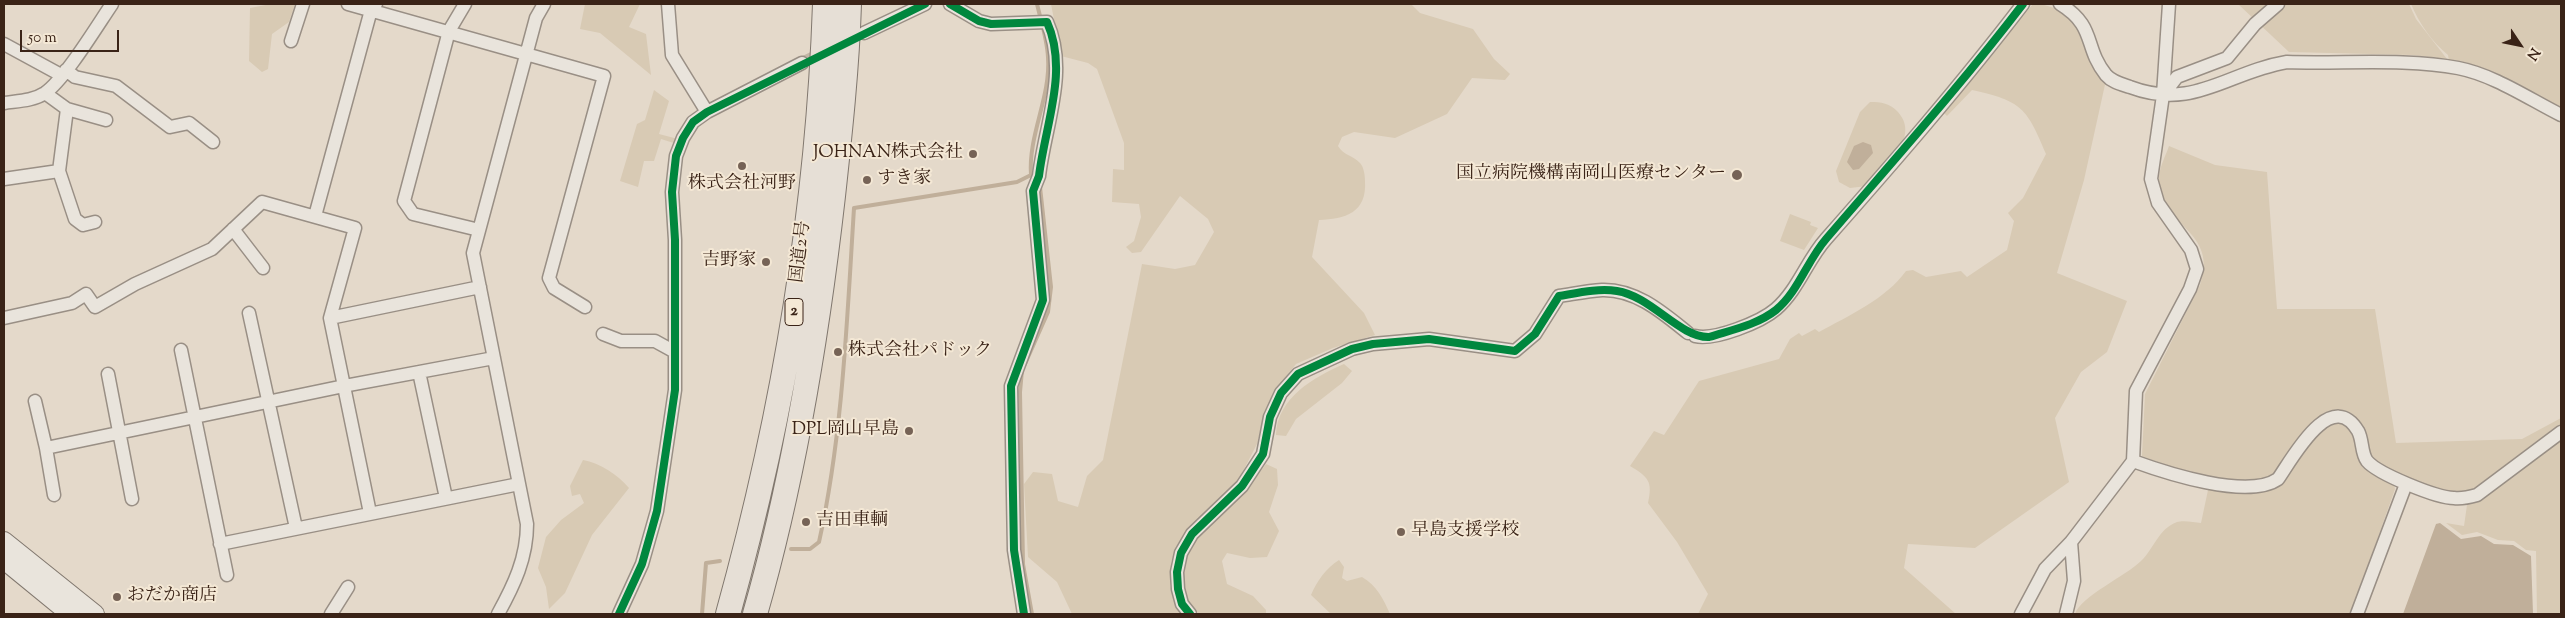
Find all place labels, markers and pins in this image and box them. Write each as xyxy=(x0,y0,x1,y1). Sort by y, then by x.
place label: JOHNAN株式会社 xyxy=(813,143,963,165)
marker: JOHNAN株式会社 xyxy=(967,148,979,160)
marker: 株式会社河野 xyxy=(736,160,748,172)
place label: 国立病院機構南岡山医療センター xyxy=(1456,164,1726,186)
marker: 国立病院機構南岡山医療センター xyxy=(1730,168,1744,182)
place label: すき家 xyxy=(877,169,931,191)
place label: 株式会社河野 xyxy=(688,174,796,196)
marker: すき家 xyxy=(861,174,873,186)
place label: 吉野家 xyxy=(702,251,756,273)
marker: 吉野家 xyxy=(760,256,772,268)
place label: 株式会社パドック xyxy=(848,341,992,363)
marker: 株式会社パドック xyxy=(832,346,844,358)
place label: DPL岡山早島 xyxy=(792,420,899,442)
marker: DPL岡山早島 xyxy=(903,425,915,437)
place label: 吉田車輌 xyxy=(816,511,888,533)
marker: 吉田車輌 xyxy=(800,516,812,528)
place label: 早島支援学校 xyxy=(1411,521,1519,543)
marker: 早島支援学校 xyxy=(1395,526,1407,538)
place label: おだか商店 xyxy=(127,586,217,608)
marker: おだか商店 xyxy=(111,591,123,603)

